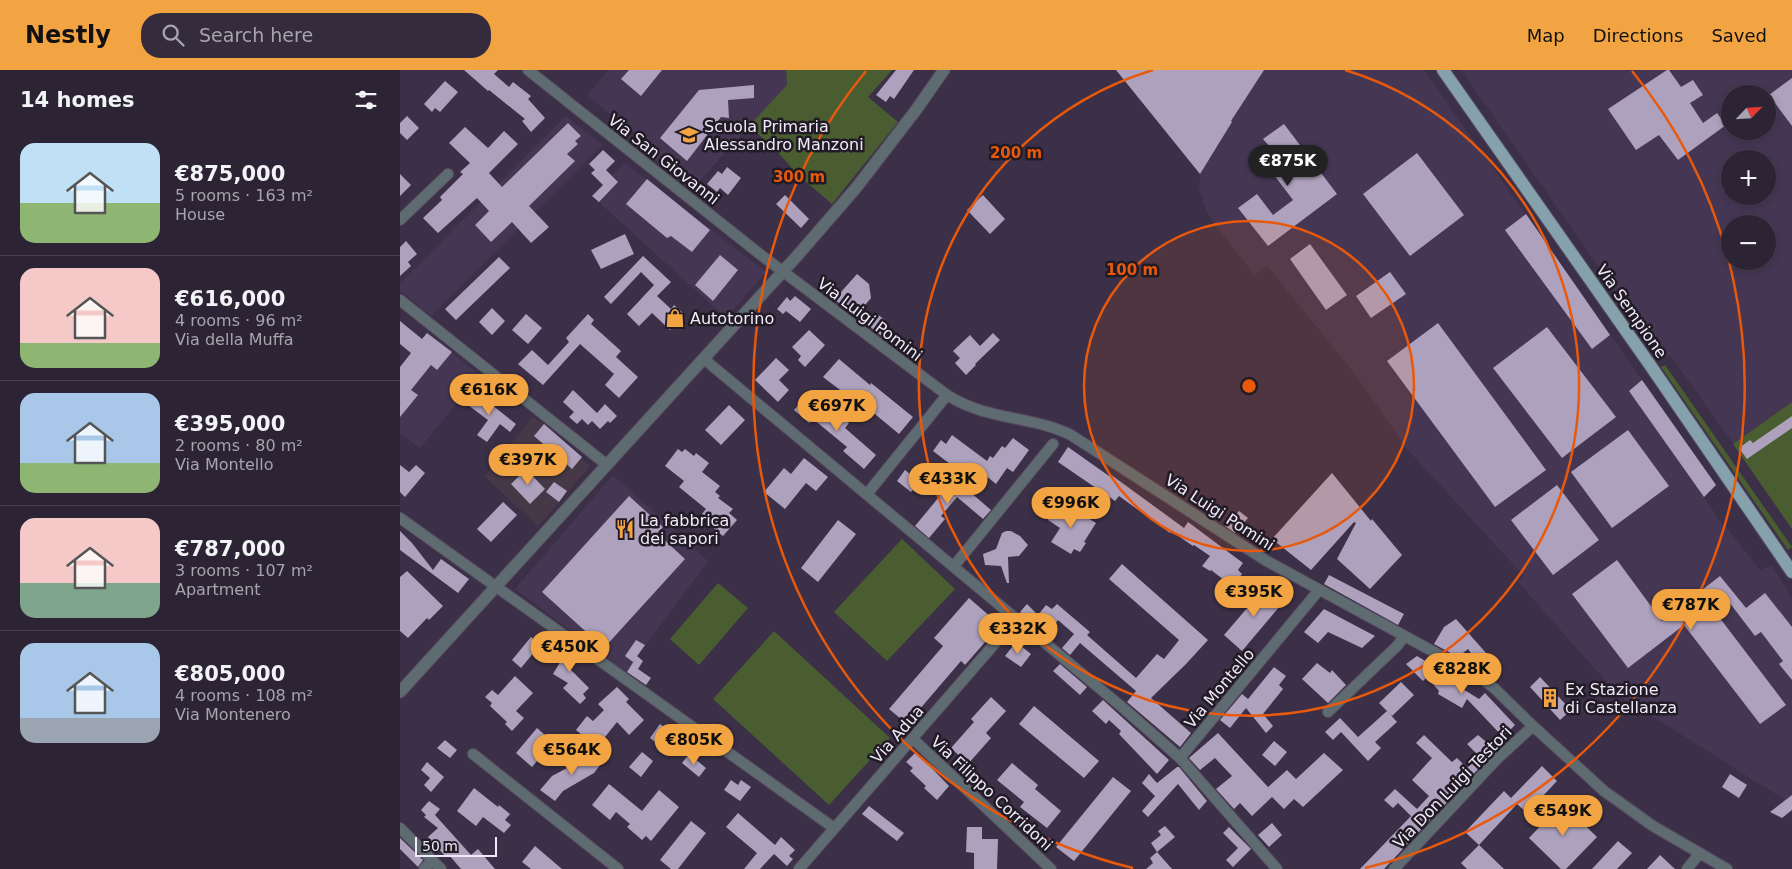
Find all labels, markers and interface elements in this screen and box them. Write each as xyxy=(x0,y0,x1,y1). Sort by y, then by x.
search box xyxy=(141,13,491,58)
text: Nestly xyxy=(25,21,111,49)
icon: search xyxy=(159,21,187,49)
text: Search here xyxy=(199,24,313,46)
text: Map xyxy=(1527,25,1565,46)
text: Directions xyxy=(1593,25,1683,46)
text: Saved xyxy=(1711,25,1767,46)
north arrow xyxy=(1721,85,1776,140)
map controls xyxy=(1721,85,1776,270)
icon: filters xyxy=(352,86,380,114)
text: 14 homes xyxy=(20,88,135,112)
street label: Via San Giovanni xyxy=(604,110,723,209)
place label: Scuola Primaria Alessandro Manzoni xyxy=(704,117,864,154)
school or university icon: Scuola Primaria Alessandro Manzoni xyxy=(678,124,700,146)
text: 200 m xyxy=(990,144,1042,162)
pin: €875K xyxy=(1253,144,1323,187)
button: + xyxy=(1721,150,1776,205)
text: €875K xyxy=(1260,151,1316,170)
text: €875,000 xyxy=(175,162,285,186)
icon: home xyxy=(60,163,120,223)
text: 300 m xyxy=(773,168,825,186)
text: 5 rooms · 163 m² xyxy=(175,186,313,205)
text: House xyxy=(175,205,225,224)
button: − xyxy=(1721,215,1776,270)
text: 100 m xyxy=(1106,261,1158,279)
street label: Via Sempione xyxy=(1592,261,1671,362)
street label: Via Luigi Pomini xyxy=(814,274,926,365)
text: €616,000 xyxy=(175,287,285,311)
icon: home xyxy=(60,288,120,348)
shop icon: Autotorino xyxy=(664,307,686,329)
place label: Autotorino xyxy=(690,309,774,328)
text: 4 rooms · 96 m² xyxy=(175,311,303,330)
text: Via della Muffa xyxy=(175,330,293,349)
pin: €616K xyxy=(454,374,524,416)
centre of rings xyxy=(1240,377,1258,395)
text: €616K xyxy=(461,380,517,399)
pin: €697K xyxy=(802,390,872,432)
text: €697K xyxy=(809,396,865,415)
text: €395,000 xyxy=(175,412,285,436)
icon: home xyxy=(60,413,120,473)
text: 2 rooms · 80 m² xyxy=(175,436,303,455)
pin: €397K xyxy=(493,444,563,486)
text: €397K xyxy=(500,450,556,469)
text: Via Montello xyxy=(175,455,273,474)
pin: €433K xyxy=(913,462,983,505)
text: €433K xyxy=(920,469,976,488)
street label: Via Luigi Pomini xyxy=(1162,470,1278,555)
pin: €996K xyxy=(1036,486,1106,529)
text: €996K xyxy=(1043,493,1099,512)
place label: La fabbrica dei sapori xyxy=(640,511,729,548)
restaurant icon: La fabbrica dei sapori xyxy=(614,518,636,540)
text: €787,000 xyxy=(175,537,285,561)
icon: home xyxy=(60,538,120,598)
text: 3 rooms · 107 m² xyxy=(175,561,313,580)
pin: €395K xyxy=(1219,576,1289,618)
text: Apartment xyxy=(175,580,261,599)
text: €395K xyxy=(1226,582,1282,601)
pin: €787K xyxy=(1656,588,1726,631)
text: €787K xyxy=(1663,595,1719,614)
pin: €332K xyxy=(983,612,1053,655)
text: €332K xyxy=(990,619,1046,638)
pin: €450K xyxy=(535,630,605,673)
text: €450K xyxy=(542,637,598,656)
street label: Via Montello xyxy=(1180,644,1258,732)
pin: €828K xyxy=(1427,652,1497,695)
text: €828K xyxy=(1434,659,1490,678)
text: €805,000 xyxy=(175,662,285,686)
icon: home xyxy=(60,663,120,723)
place label: Ex Stazione di Castellanza xyxy=(1565,680,1677,717)
text: 4 rooms · 108 m² xyxy=(175,686,313,705)
building icon: Ex Stazione di Castellanza xyxy=(1539,687,1561,709)
street label: Via Adua xyxy=(867,701,928,767)
text: Via Montenero xyxy=(175,705,291,724)
street label: Via Don Luigi Testori xyxy=(1389,722,1516,852)
pin: €805K xyxy=(659,724,729,766)
text: €805K xyxy=(666,730,722,749)
street label: Via Filippo Corridoni xyxy=(927,732,1056,855)
pin: €564K xyxy=(537,734,607,776)
text: €564K xyxy=(544,740,600,759)
pin: €549K xyxy=(1528,794,1598,837)
text: €549K xyxy=(1535,801,1591,820)
scale bar xyxy=(415,834,498,857)
text: 50 m xyxy=(422,838,458,854)

